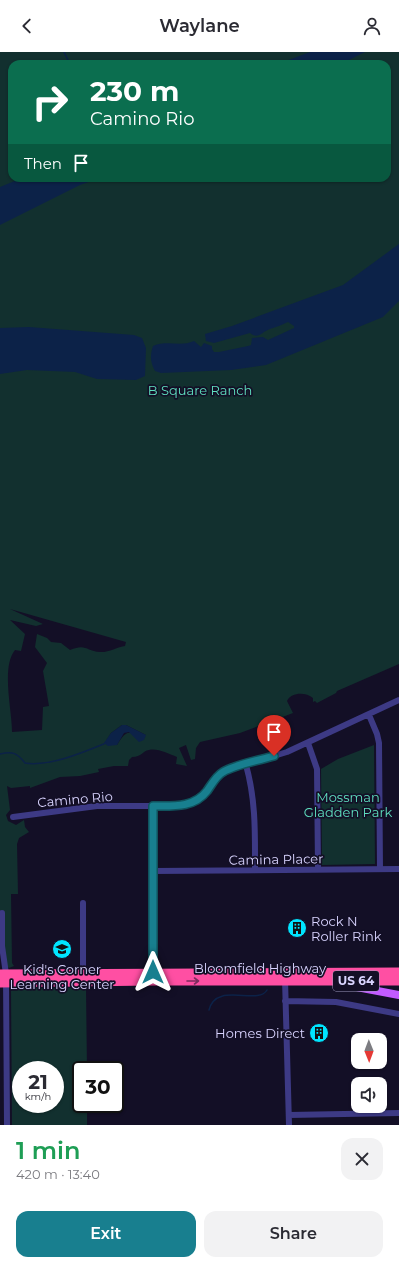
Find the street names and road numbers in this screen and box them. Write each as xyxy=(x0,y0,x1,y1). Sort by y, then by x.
street label: Camino Rio xyxy=(37,788,113,810)
street label: Camina Placer xyxy=(229,850,323,868)
street label: Bloomfield Highway xyxy=(194,960,327,976)
road number: US 64 xyxy=(333,971,379,991)

